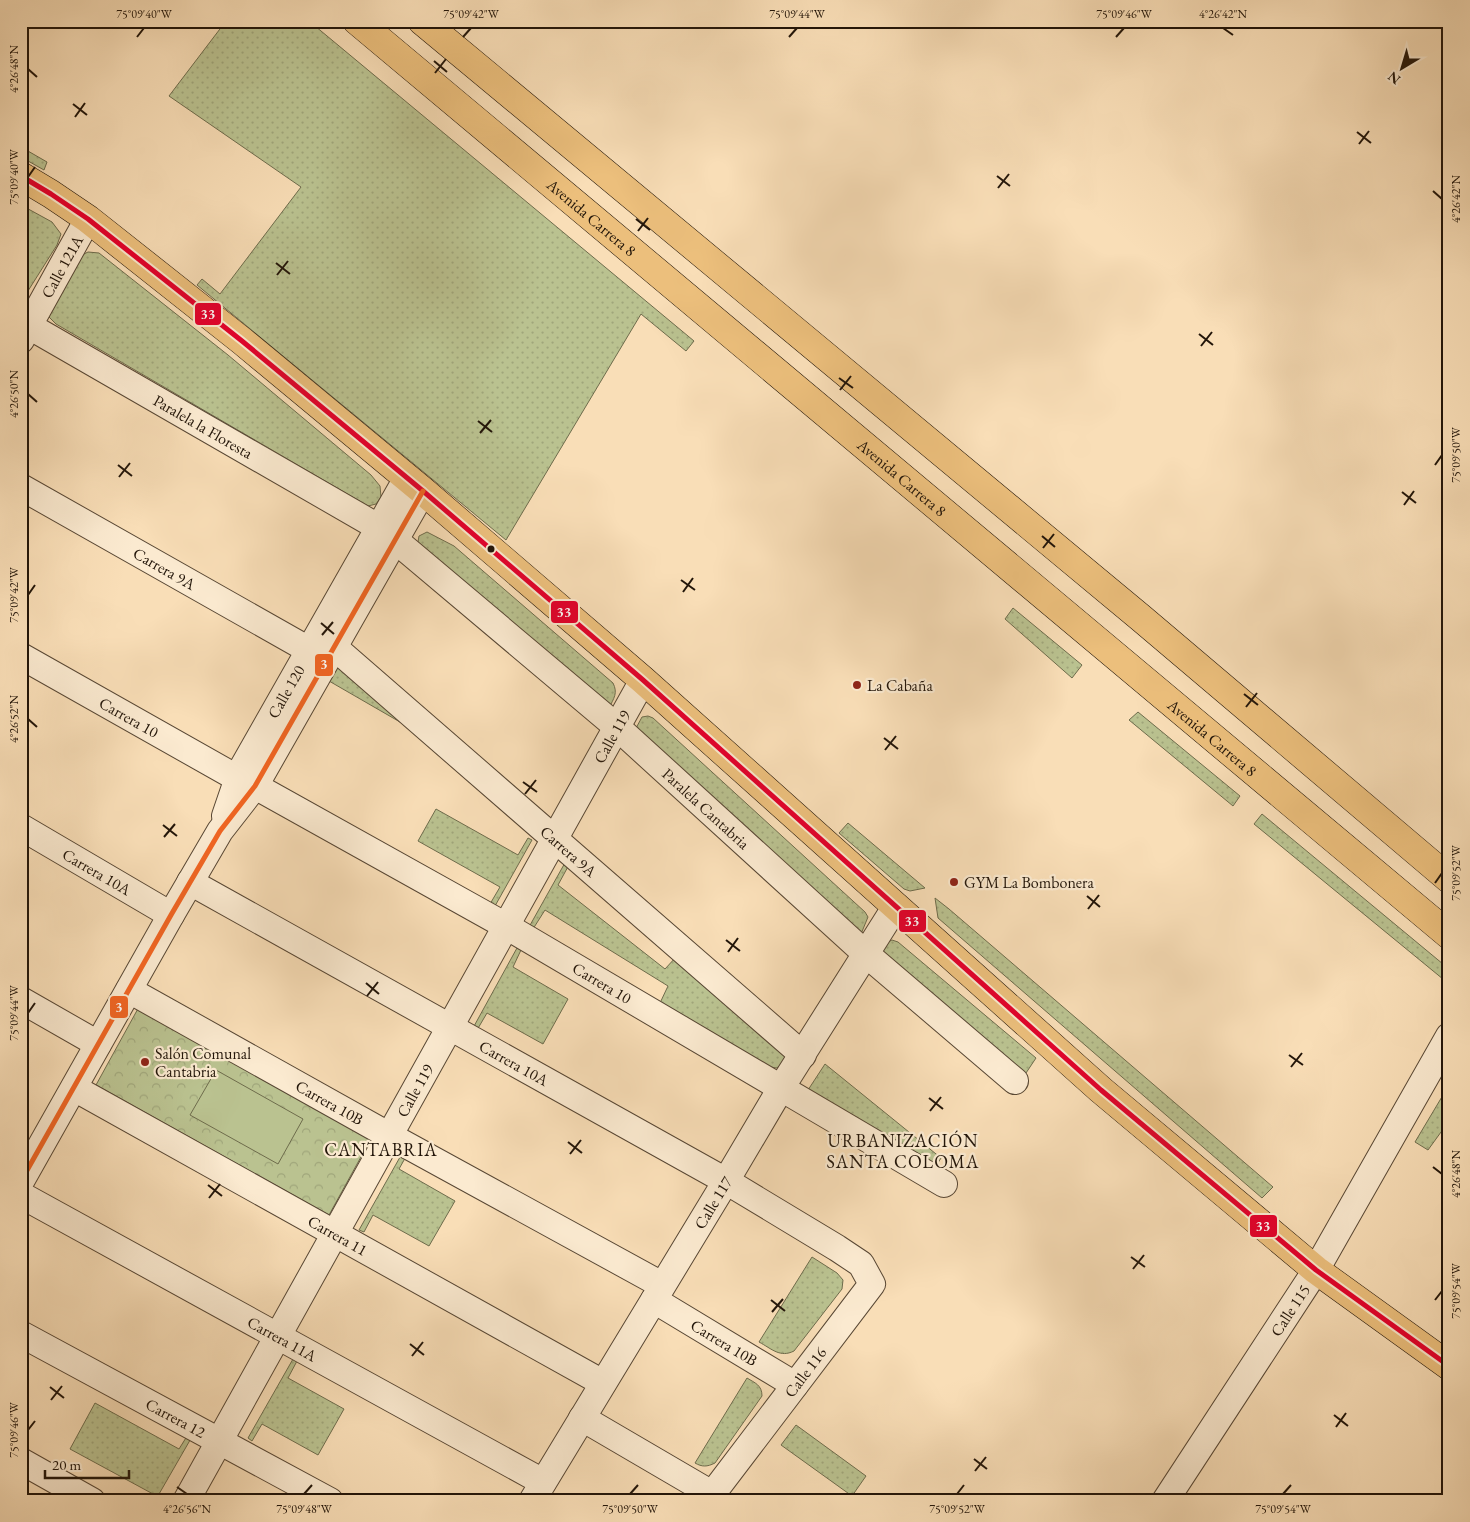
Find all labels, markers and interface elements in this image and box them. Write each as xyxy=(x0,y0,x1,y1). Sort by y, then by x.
text: 75°09'40"W xyxy=(116,6,173,22)
text: 75°09'42"W xyxy=(443,6,500,22)
text: 75°09'44"W xyxy=(769,6,826,22)
text: 75°09'46"W xyxy=(1096,6,1153,22)
text: 4°26'42"N xyxy=(1199,6,1248,22)
north arrow xyxy=(1378,42,1428,92)
text: 4°26'48"N xyxy=(6,44,22,93)
text: N xyxy=(1383,67,1404,89)
text: 75°09'40"W xyxy=(6,148,22,205)
street label: Avenida Carrera 8 xyxy=(542,174,641,261)
text: 4°26'42"N xyxy=(1448,174,1464,223)
street label: Calle 121A xyxy=(36,231,88,302)
line badge: 33 xyxy=(194,302,222,326)
text: 33 xyxy=(201,305,215,323)
text: 4°26'50"N xyxy=(6,369,22,418)
street label: Paralela la Floresta xyxy=(149,390,257,464)
text: 75°09'50"W xyxy=(1448,426,1464,483)
street label: Avenida Carrera 8 xyxy=(852,434,951,522)
street label: Carrera 9A xyxy=(129,543,200,595)
unlabelled marker xyxy=(486,544,496,554)
text: 75°09'42"W xyxy=(6,566,22,623)
line badge: 33 xyxy=(550,600,579,624)
text: 33 xyxy=(557,603,571,621)
line badge: 3 xyxy=(314,653,334,677)
text: 3 xyxy=(320,655,328,673)
street label: Calle 120 xyxy=(263,661,310,722)
place label: La Cabaña xyxy=(867,675,933,696)
marker: La Cabaña xyxy=(851,679,863,691)
street label: Carrera 10 xyxy=(95,692,162,743)
text: 4°26'52"N xyxy=(6,694,22,743)
street label: Avenida Carrera 8 xyxy=(1162,694,1261,782)
street label: Calle 119 xyxy=(589,706,635,767)
street label: Paralela Cantabria xyxy=(658,763,755,854)
street label: Carrera 9A xyxy=(536,821,602,882)
street label: Carrera 10A xyxy=(58,844,136,901)
text: 75°09'52"W xyxy=(1448,844,1464,901)
place label: GYM La Bombonera xyxy=(964,872,1094,893)
marker: GYM La Bombonera xyxy=(948,876,960,888)
line badge: 33 xyxy=(898,909,927,933)
text: 33 xyxy=(905,912,919,930)
street label: Carrera 10 xyxy=(569,958,636,1009)
text: 75°09'44"W xyxy=(6,984,22,1041)
line badge: 3 xyxy=(109,995,129,1019)
text: 3 xyxy=(115,998,123,1016)
street label: Carrera 10A xyxy=(475,1035,553,1091)
place label: Salón Comunal Cantabria xyxy=(155,1043,251,1082)
marker: Salón Comunal Cantabria xyxy=(139,1056,151,1068)
street label: Calle 119 xyxy=(392,1060,438,1121)
street label: Carrera 10B xyxy=(292,1075,367,1130)
district label: URBANIZACIÓN SANTA COLOMA xyxy=(826,1129,980,1173)
district label: CANTABRIA xyxy=(324,1138,438,1161)
text: 4°26'48"N xyxy=(1448,1149,1464,1198)
street label: Calle 117 xyxy=(689,1172,738,1233)
street label: Carrera 11 xyxy=(304,1211,371,1261)
line badge: 33 xyxy=(1249,1214,1278,1238)
text: 33 xyxy=(1256,1217,1270,1235)
text: 75°09'54"W xyxy=(1448,1262,1464,1319)
street label: Calle 115 xyxy=(1266,1280,1315,1340)
street label: Carrera 11A xyxy=(243,1311,321,1367)
street label: Carrera 10B xyxy=(687,1315,761,1371)
street label: Calle 116 xyxy=(780,1343,831,1402)
street label: Carrera 12 xyxy=(142,1393,209,1443)
text: 75°09'46"W xyxy=(6,1401,22,1458)
scale bar xyxy=(45,1447,129,1479)
text: 20 m xyxy=(52,1455,81,1474)
text: 4°26'56"N xyxy=(163,1501,212,1517)
text: 75°09'48"W xyxy=(276,1501,333,1517)
text: 75°09'50"W xyxy=(602,1501,659,1517)
text: 75°09'52"W xyxy=(929,1501,986,1517)
text: 75°09'54"W xyxy=(1255,1501,1312,1517)

